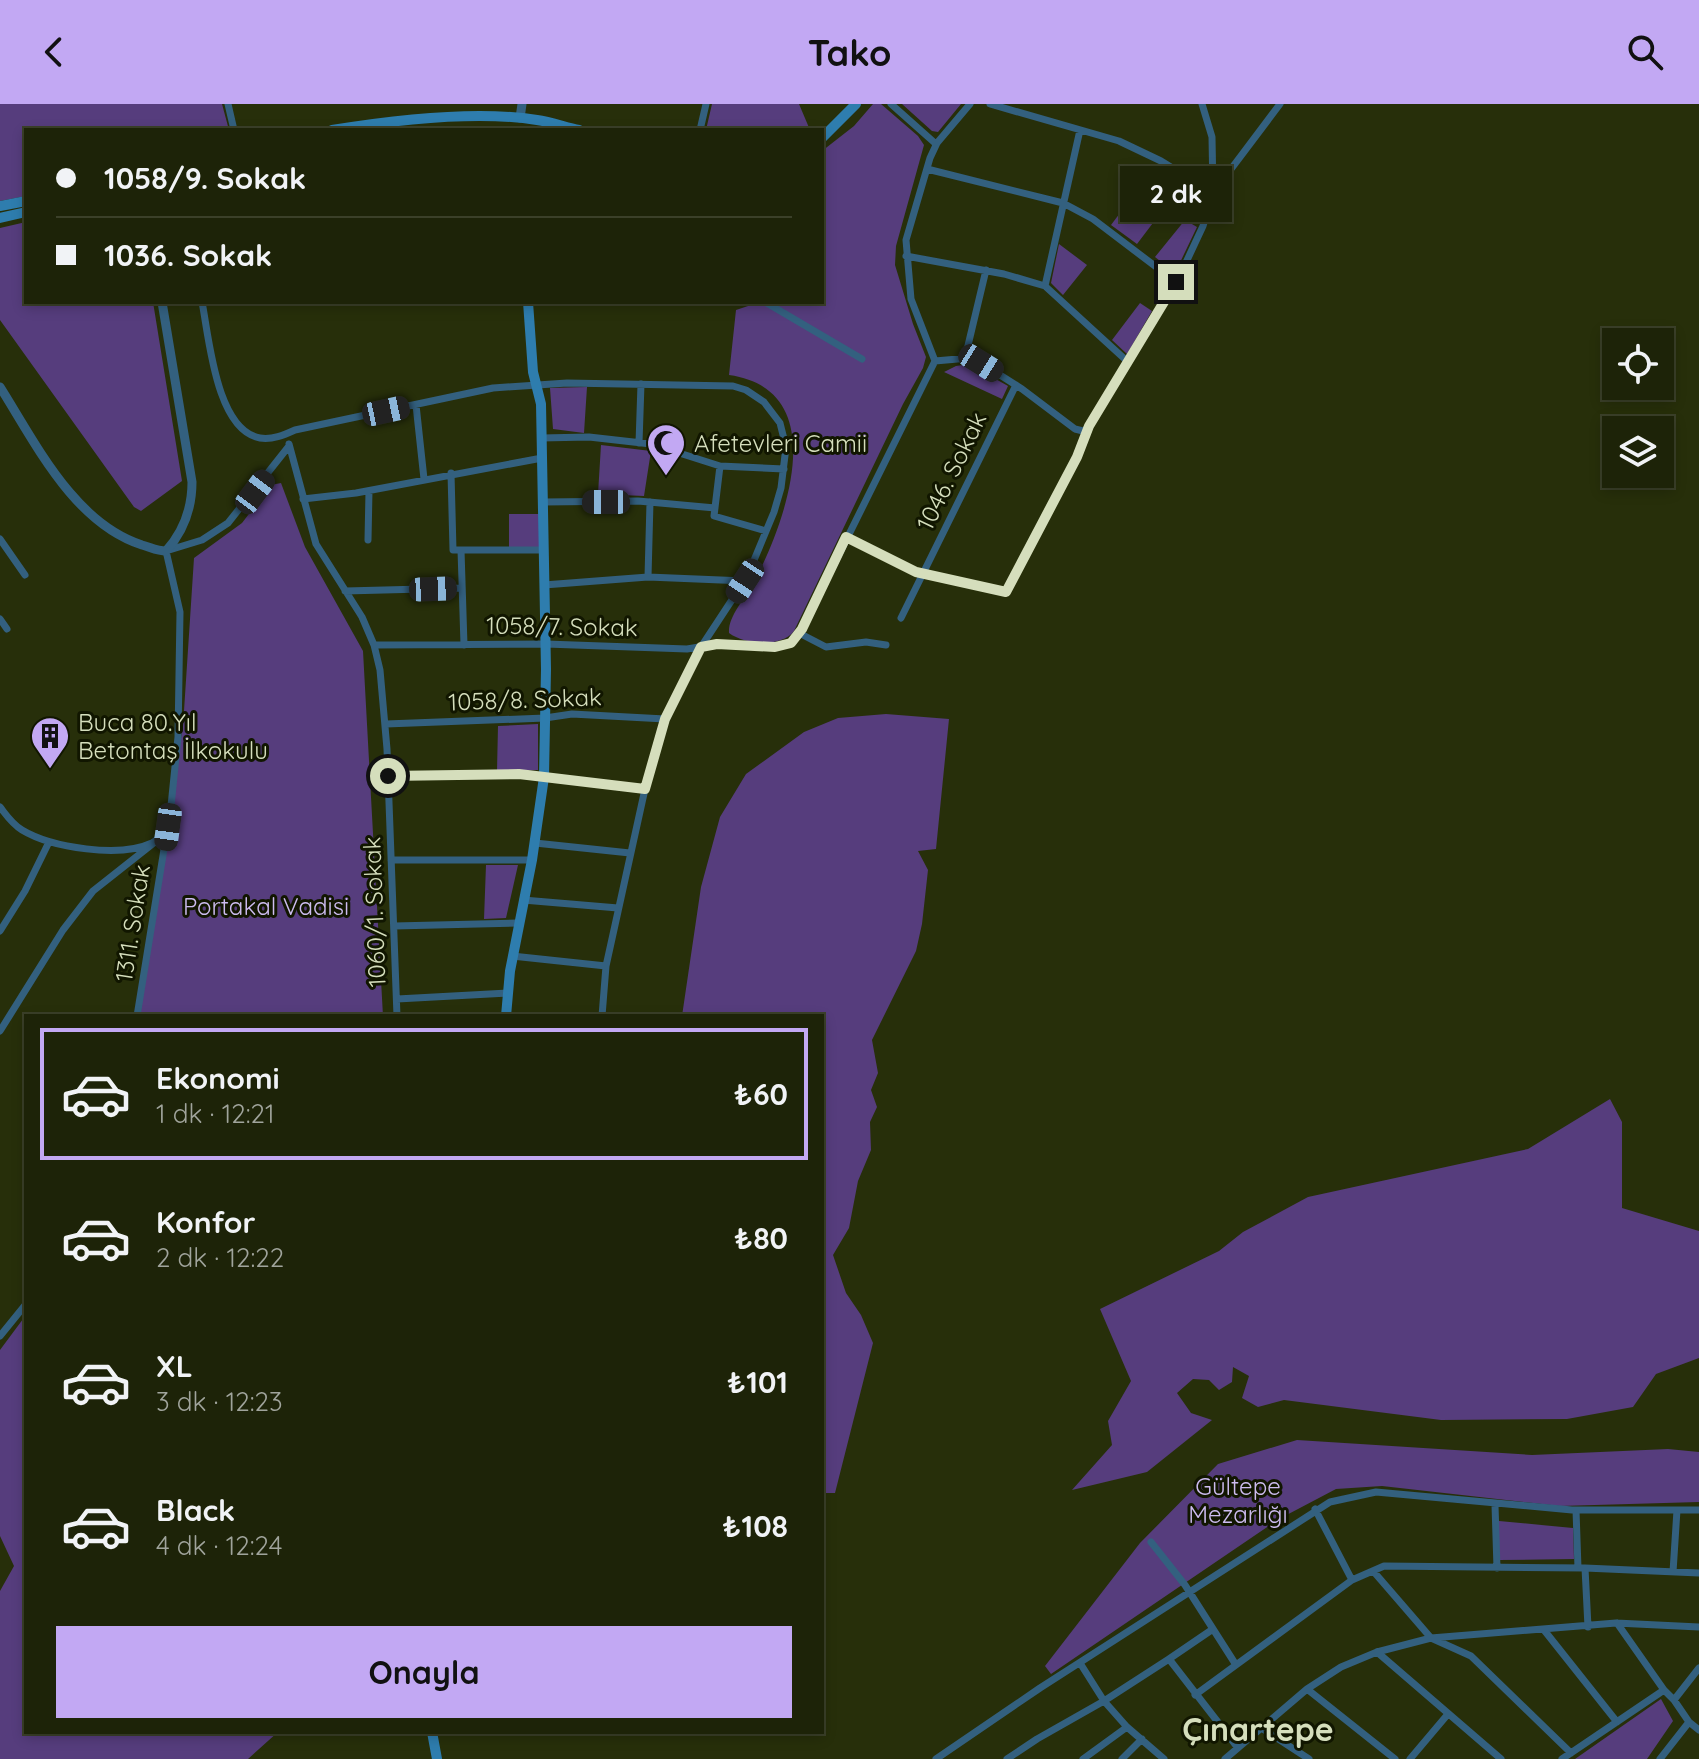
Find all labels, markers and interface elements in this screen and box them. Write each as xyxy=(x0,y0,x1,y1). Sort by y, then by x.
icon: back xyxy=(32,30,76,74)
text: Tako xyxy=(808,30,891,75)
icon: search xyxy=(1623,30,1667,74)
text: 1058/9. Sokak xyxy=(104,159,306,197)
callout: 2 dk xyxy=(1120,166,1232,222)
text: 2 dk xyxy=(1149,177,1203,210)
text: 1036. Sokak xyxy=(104,236,272,274)
route end xyxy=(1158,264,1194,300)
map controls xyxy=(1602,328,1674,488)
button: locate xyxy=(1602,328,1674,400)
car xyxy=(954,340,1008,386)
car xyxy=(360,394,412,428)
street label: 1046. Sokak xyxy=(910,407,992,535)
button: layers xyxy=(1602,416,1674,488)
mosque icon: Afetevleri Camii xyxy=(645,422,687,477)
place label: Afetevleri Camii xyxy=(694,428,867,458)
car xyxy=(231,466,279,518)
car xyxy=(582,490,630,514)
car xyxy=(722,554,768,608)
car xyxy=(409,576,457,602)
street label: 1058/7. Sokak xyxy=(486,610,638,642)
street label: 1058/8. Sokak xyxy=(448,681,602,717)
place label: Buca 80.Yıl Betontaş İlkokulu xyxy=(78,707,268,765)
building icon: Buca 80.Yıl Betontaş İlkokulu xyxy=(29,715,71,770)
route start xyxy=(370,758,406,794)
car xyxy=(153,802,183,852)
street label: 1060/1. Sokak xyxy=(356,836,392,988)
street label: 1311. Sokak xyxy=(108,862,156,984)
park label: Portakal Vadisi xyxy=(183,891,349,921)
icon: car xyxy=(60,1058,132,1130)
text: Ekonomi xyxy=(156,1059,280,1097)
text: ₺60 xyxy=(734,1075,788,1113)
text: 1 dk · 12:21 xyxy=(156,1097,275,1130)
icon: car xyxy=(60,1202,132,1274)
text: Konfor xyxy=(156,1203,256,1241)
text: ₺80 xyxy=(734,1219,788,1257)
text: 2 dk · 12:22 xyxy=(156,1241,284,1274)
icon: car xyxy=(60,1346,132,1418)
text: XL xyxy=(156,1347,193,1385)
text: ₺101 xyxy=(727,1363,788,1401)
text: 3 dk · 12:23 xyxy=(156,1385,283,1418)
park label: Gültepe Mezarlığı xyxy=(1188,1471,1288,1529)
icon: car xyxy=(60,1490,132,1562)
text: Black xyxy=(156,1491,235,1529)
text: ₺108 xyxy=(722,1507,788,1545)
text: 4 dk · 12:24 xyxy=(156,1529,282,1562)
button: Onayla xyxy=(56,1626,792,1718)
district label: Çınartepe xyxy=(1182,1709,1334,1749)

